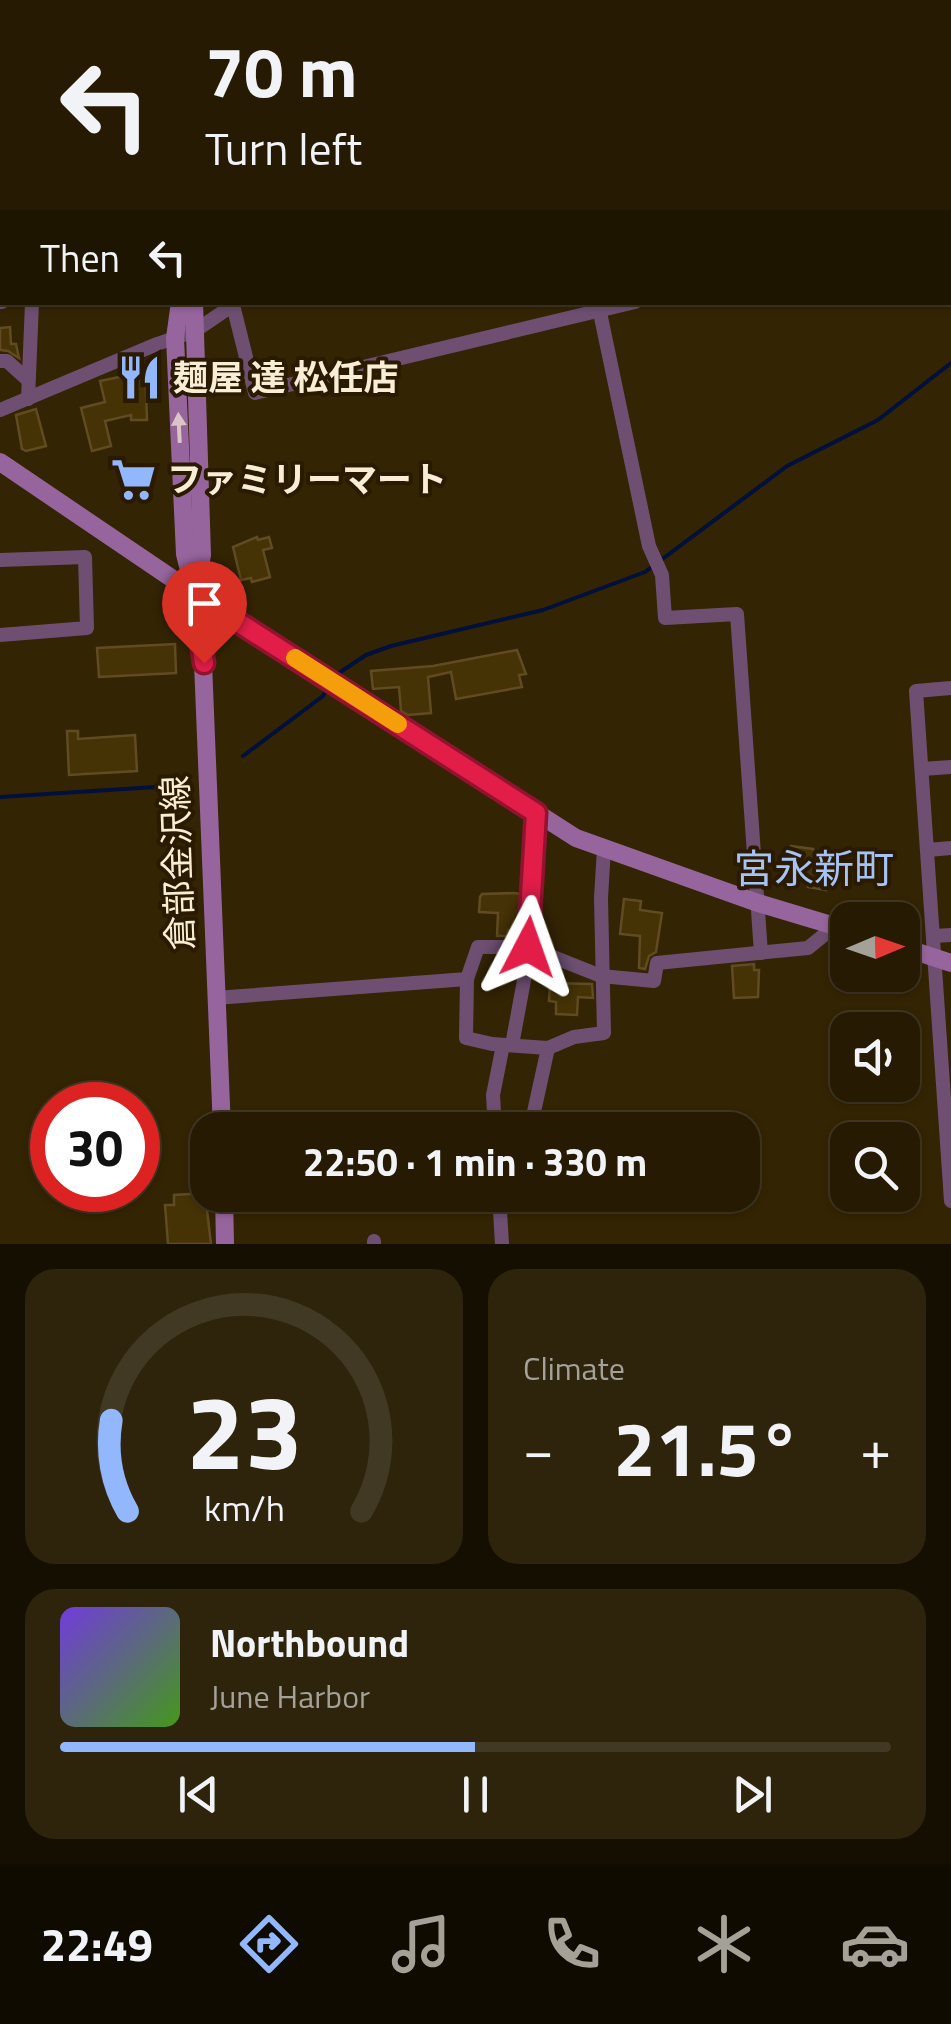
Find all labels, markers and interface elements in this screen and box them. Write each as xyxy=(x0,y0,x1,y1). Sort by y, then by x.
text: 70 m xyxy=(205,18,358,124)
icon: left xyxy=(40,40,170,170)
text: Turn left xyxy=(205,114,362,182)
text: Then xyxy=(40,229,120,287)
icon: left xyxy=(140,230,195,285)
place label: 麺屋 達 松任店 xyxy=(173,350,398,404)
restaurant icon: 麺屋 達 松任店 xyxy=(116,353,164,401)
one-way arrow xyxy=(171,412,187,444)
place label: ファミリーマート xyxy=(167,452,447,506)
supermarket icon: ファミリーマート xyxy=(110,455,158,503)
pin xyxy=(162,561,247,664)
icon: arrive xyxy=(177,576,232,631)
street label: 倉部金沢線 xyxy=(147,775,207,951)
district label: 宮永新町 xyxy=(734,838,894,899)
position arrow xyxy=(476,895,580,999)
north arrow xyxy=(830,902,920,992)
map controls xyxy=(830,902,920,1212)
button: sound xyxy=(830,1012,920,1102)
speed limit sign: 30 xyxy=(30,1082,160,1212)
button: search xyxy=(830,1122,920,1212)
text: 22:50 · 1 min · 330 m xyxy=(303,1133,647,1191)
text: Climate xyxy=(523,1344,625,1392)
text: 23 xyxy=(186,1351,302,1509)
text: 21.5° xyxy=(613,1391,801,1505)
text: − xyxy=(523,1407,554,1490)
text: + xyxy=(860,1407,891,1490)
text: km/h xyxy=(204,1480,284,1535)
text: Northbound xyxy=(210,1614,409,1672)
text: June Harbor xyxy=(210,1672,370,1720)
icon: previous xyxy=(171,1767,226,1822)
icon: pause xyxy=(448,1767,503,1822)
icon: next xyxy=(725,1767,780,1822)
icon: directions xyxy=(234,1909,304,1979)
icon: music xyxy=(386,1909,456,1979)
icon: phone xyxy=(537,1909,607,1979)
icon: climate xyxy=(689,1909,759,1979)
icon: car xyxy=(840,1909,910,1979)
text: 22:49 xyxy=(41,1910,153,1978)

